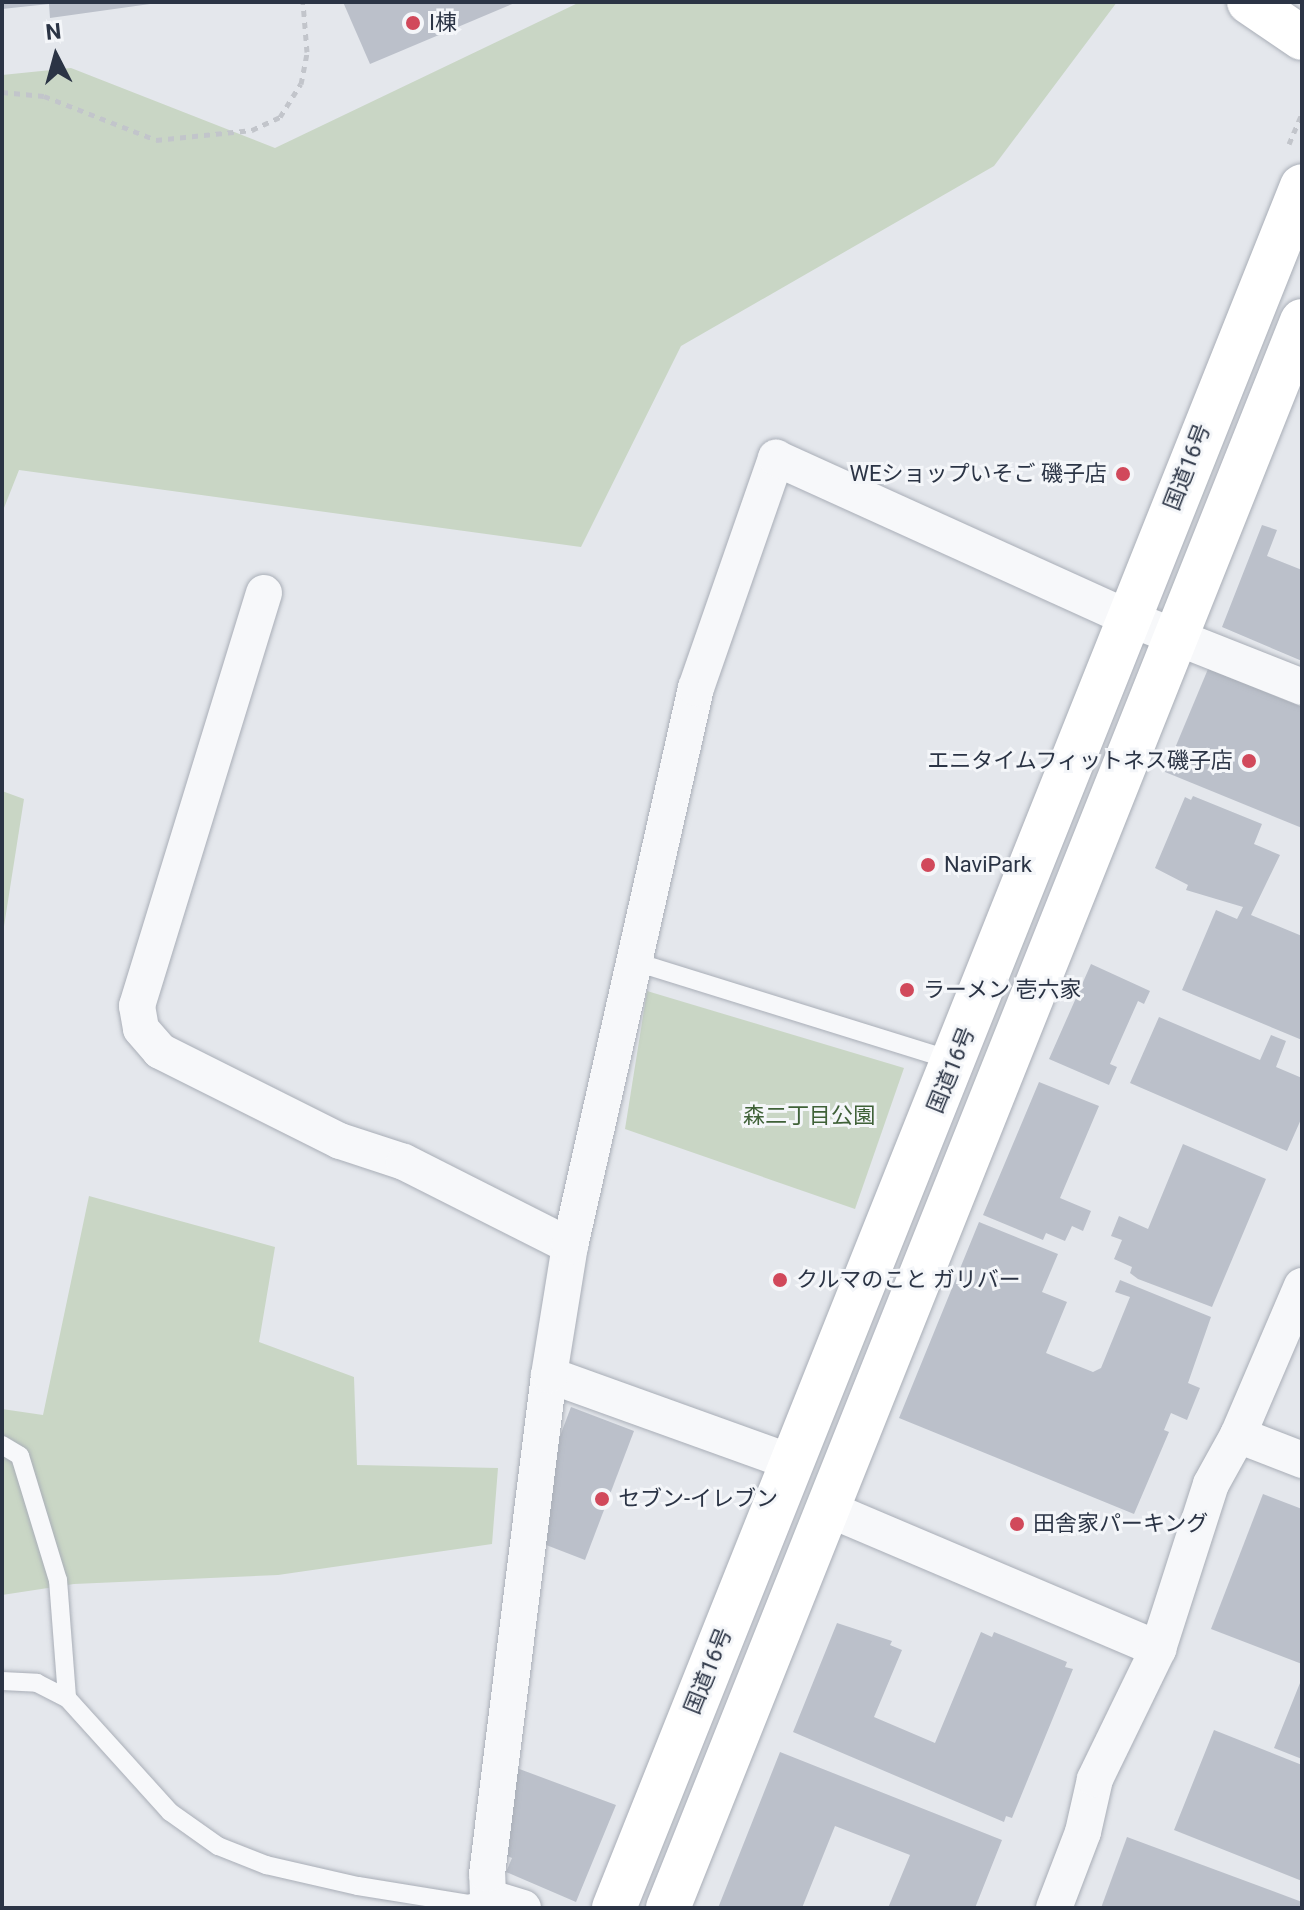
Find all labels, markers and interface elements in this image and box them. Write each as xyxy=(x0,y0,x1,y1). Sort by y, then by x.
place label: I棟 xyxy=(429,10,457,36)
marker: I棟 xyxy=(404,14,422,32)
north arrow xyxy=(16,16,96,96)
text: N xyxy=(44,18,62,45)
street label: 国道16号 xyxy=(1158,420,1216,514)
place label: WEショップいそご 磯子店 xyxy=(850,461,1107,487)
marker: WEショップいそご 磯子店 xyxy=(1114,465,1132,483)
place label: エニタイムフィットネス磯子店 xyxy=(925,748,1233,774)
marker: エニタイムフィットネス磯子店 xyxy=(1240,752,1258,770)
place label: NaviPark xyxy=(944,852,1032,878)
marker: NaviPark xyxy=(919,856,937,874)
place label: ラーメン 壱六家 xyxy=(923,977,1082,1003)
marker: ラーメン 壱六家 xyxy=(898,981,916,999)
street label: 国道16号 xyxy=(922,1023,980,1117)
park label: 森二丁目公園 xyxy=(743,1103,875,1129)
place label: クルマのこと ガリバー xyxy=(796,1267,1021,1293)
marker: クルマのこと ガリバー xyxy=(771,1271,789,1289)
place label: セブン-イレブン xyxy=(618,1486,778,1512)
marker: セブン-イレブン xyxy=(593,1490,611,1508)
place label: 田舎家パーキング xyxy=(1033,1511,1209,1537)
marker: 田舎家パーキング xyxy=(1008,1515,1026,1533)
street label: 国道16号 xyxy=(679,1624,737,1718)

